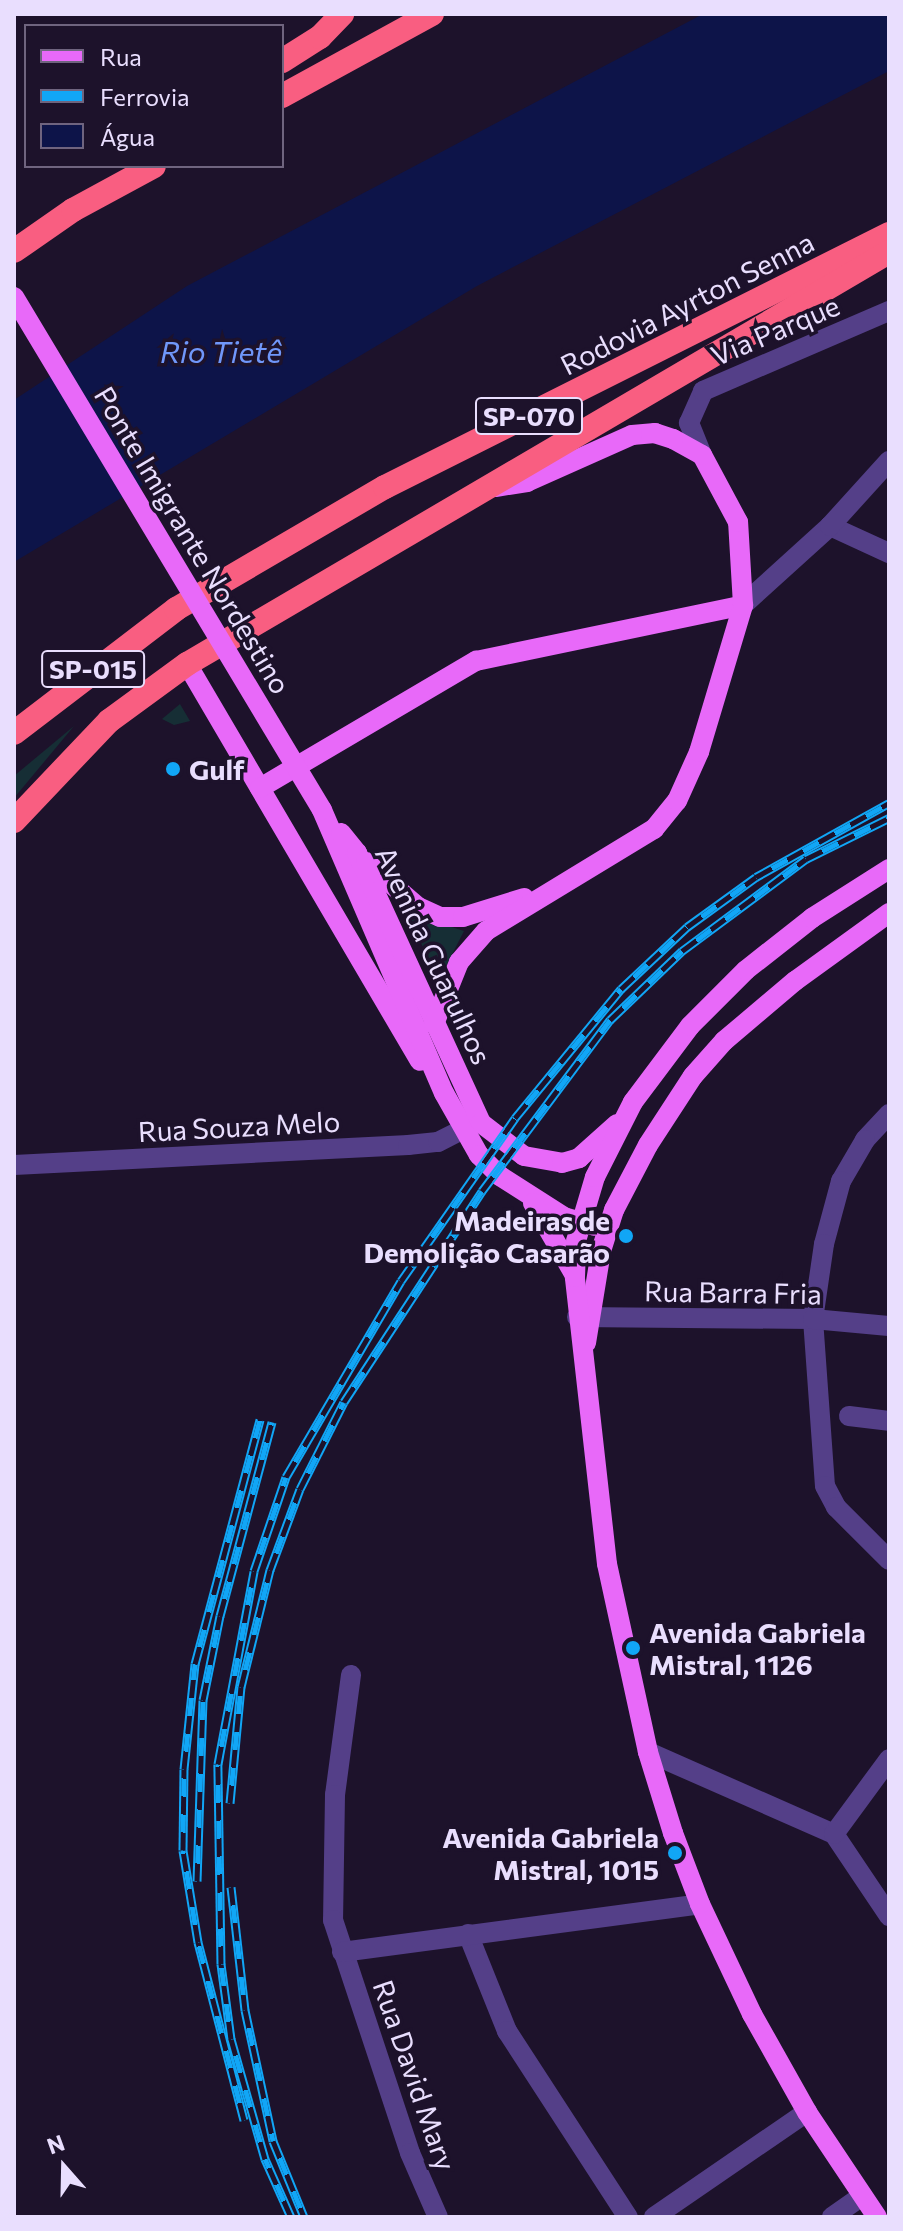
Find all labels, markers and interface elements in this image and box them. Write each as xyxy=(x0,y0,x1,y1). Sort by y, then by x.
legend xyxy=(24,24,284,168)
text: Rua xyxy=(100,42,142,71)
text: Ferrovia xyxy=(100,82,190,111)
text: Água xyxy=(100,122,155,151)
street label: Rodovia Ayrton Senna xyxy=(555,225,819,381)
street label: Via Parque xyxy=(706,288,844,372)
water label: Rio Tietê xyxy=(160,333,282,369)
street label: Ponte Imigrante Nordestino xyxy=(88,380,298,700)
road number: SP-070 xyxy=(473,394,585,438)
road number: SP-015 xyxy=(41,647,145,691)
place label: Gulf xyxy=(189,752,244,786)
marker: Gulf xyxy=(164,760,182,778)
street label: Avenida Guarulhos xyxy=(369,841,499,1069)
street label: Rua Souza Melo xyxy=(137,1104,341,1148)
place label: Madeiras de Demolição Casarão xyxy=(364,1203,610,1269)
marker: Madeiras de Demolição Casarão xyxy=(617,1227,635,1245)
street label: Rua Barra Fria xyxy=(644,1274,822,1310)
place label: Avenida Gabriela Mistral, 1126 xyxy=(649,1615,866,1681)
marker: Avenida Gabriela Mistral, 1126 xyxy=(624,1639,642,1657)
place label: Avenida Gabriela Mistral, 1015 xyxy=(442,1820,659,1886)
marker: Avenida Gabriela Mistral, 1015 xyxy=(666,1844,684,1862)
street label: Rua David Mary xyxy=(367,1975,463,2175)
north arrow xyxy=(24,2127,104,2207)
text: N xyxy=(43,2128,68,2159)

